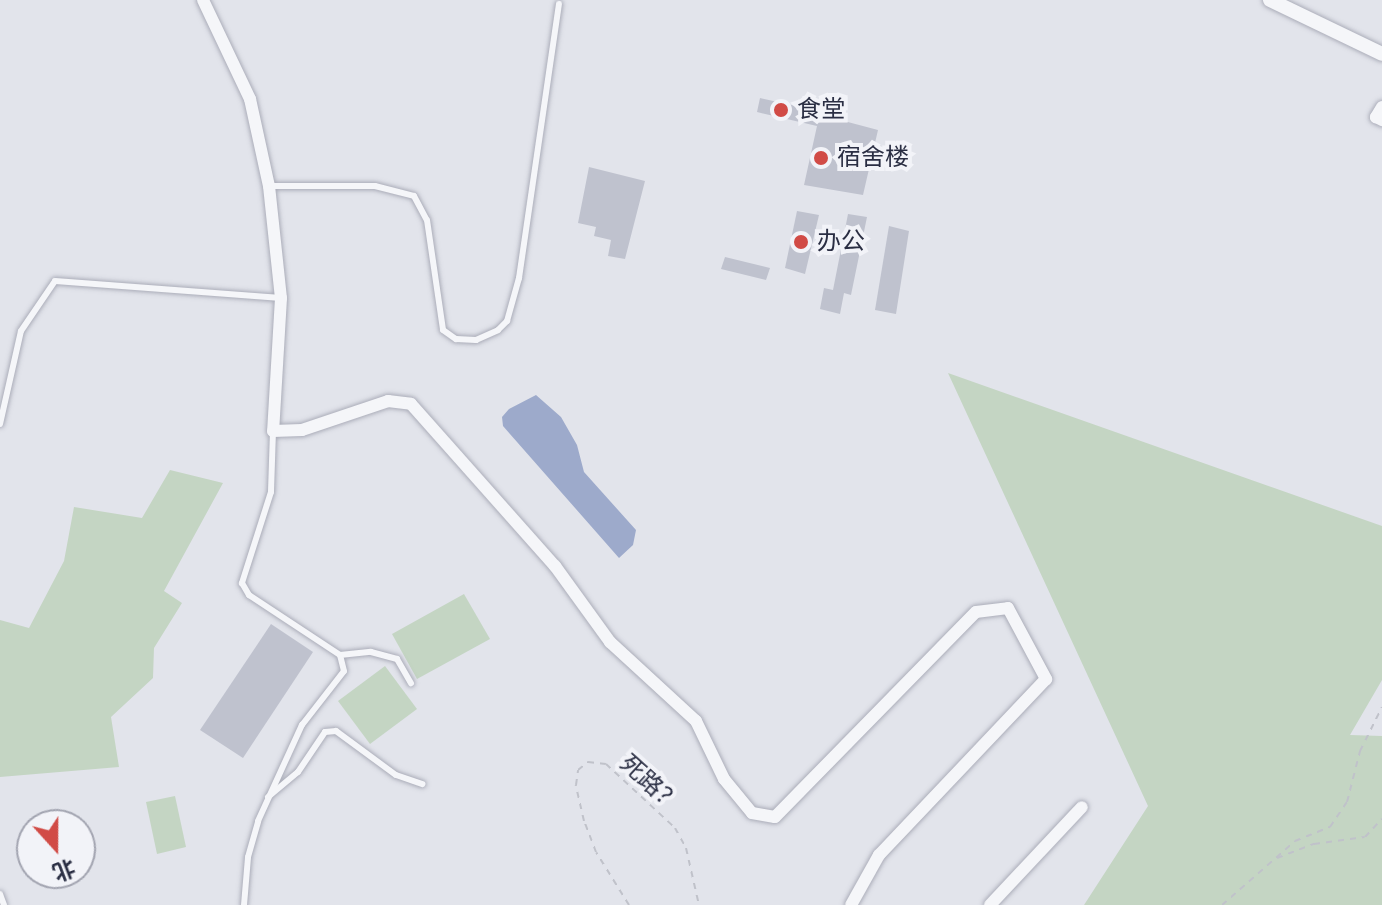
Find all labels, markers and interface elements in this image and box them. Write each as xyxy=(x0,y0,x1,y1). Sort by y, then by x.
place label: 食堂 xyxy=(797,96,845,124)
marker: 食堂 xyxy=(772,101,790,119)
place label: 宿舍楼 xyxy=(837,144,909,172)
marker: 宿舍楼 xyxy=(812,149,830,167)
place label: 办公 xyxy=(817,228,865,256)
marker: 办公 xyxy=(792,233,810,251)
street label: 死路？ xyxy=(614,749,686,819)
north arrow xyxy=(16,809,96,889)
text: 北 xyxy=(49,853,79,887)

